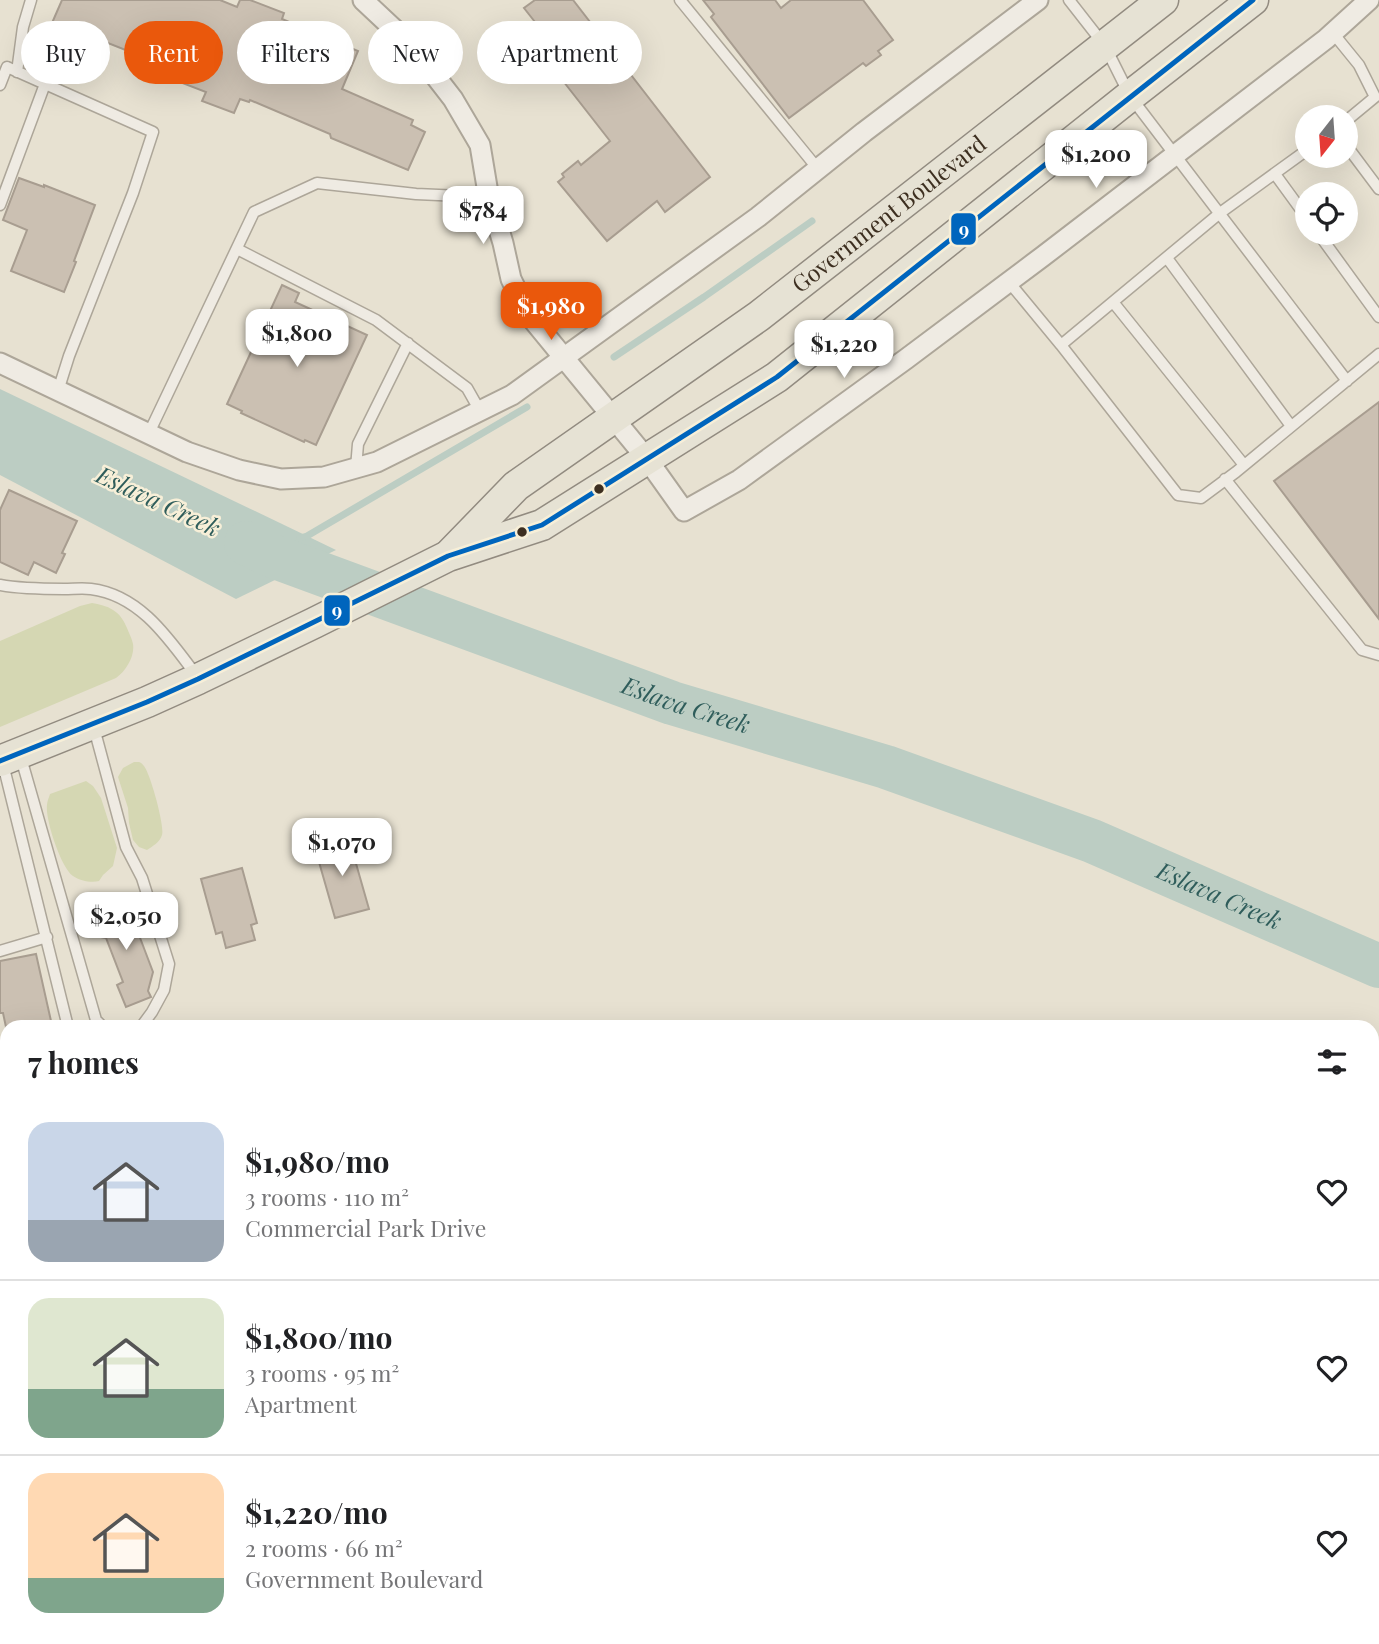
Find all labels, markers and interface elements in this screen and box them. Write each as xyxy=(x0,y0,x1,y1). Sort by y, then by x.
chip: Buy xyxy=(21,21,110,84)
chip: Rent xyxy=(124,21,223,84)
chip: Filters xyxy=(237,21,354,84)
chip: New xyxy=(368,21,463,84)
chip: Apartment xyxy=(477,21,642,84)
north arrow xyxy=(1295,105,1358,168)
map controls xyxy=(1295,105,1358,245)
street label: Government Boulevard xyxy=(785,127,992,299)
pin: $1,200 xyxy=(1039,130,1153,190)
text: $1,200 xyxy=(1061,137,1131,168)
button: locate xyxy=(1295,182,1358,245)
pin: $784 xyxy=(442,187,524,246)
text: $784 xyxy=(459,193,507,224)
line badge: 9 xyxy=(950,212,977,246)
text: 9 xyxy=(959,215,969,241)
pin: $1,980 xyxy=(494,282,608,342)
text: $1,980 xyxy=(517,289,585,320)
pin: $1,800 xyxy=(240,310,354,369)
text: $1,800 xyxy=(262,316,332,347)
pin: $1,220 xyxy=(787,320,901,380)
text: $1,220 xyxy=(810,327,878,358)
water label: Eslava Creek xyxy=(91,457,226,543)
unlabelled marker xyxy=(592,482,606,496)
unlabelled marker xyxy=(515,525,529,539)
line badge: 9 xyxy=(323,594,351,627)
text: 9 xyxy=(332,596,342,622)
water label: Eslava Creek xyxy=(617,668,754,739)
pin: $1,070 xyxy=(285,818,399,878)
text: $1,070 xyxy=(308,825,376,856)
water label: Eslava Creek xyxy=(1151,853,1287,936)
pin: $2,050 xyxy=(69,892,183,952)
text: $2,050 xyxy=(90,899,162,930)
text: 7 homes xyxy=(28,1042,139,1082)
icon: filters xyxy=(1313,1043,1351,1081)
text: $1,980/mo xyxy=(245,1141,390,1181)
icon: home xyxy=(84,1150,168,1234)
icon: heart xyxy=(1313,1173,1351,1211)
text: 3 rooms · 110 m² xyxy=(245,1181,409,1212)
text: Commercial Park Drive xyxy=(245,1212,486,1243)
text: $1,800/mo xyxy=(245,1317,393,1357)
icon: home xyxy=(84,1326,168,1410)
icon: heart xyxy=(1313,1349,1351,1387)
text: 3 rooms · 95 m² xyxy=(245,1357,399,1388)
text: Apartment xyxy=(245,1388,357,1419)
text: $1,220/mo xyxy=(245,1492,388,1532)
icon: home xyxy=(84,1501,168,1585)
icon: heart xyxy=(1313,1524,1351,1562)
text: 2 rooms · 66 m² xyxy=(245,1532,403,1563)
text: Government Boulevard xyxy=(245,1563,483,1594)

